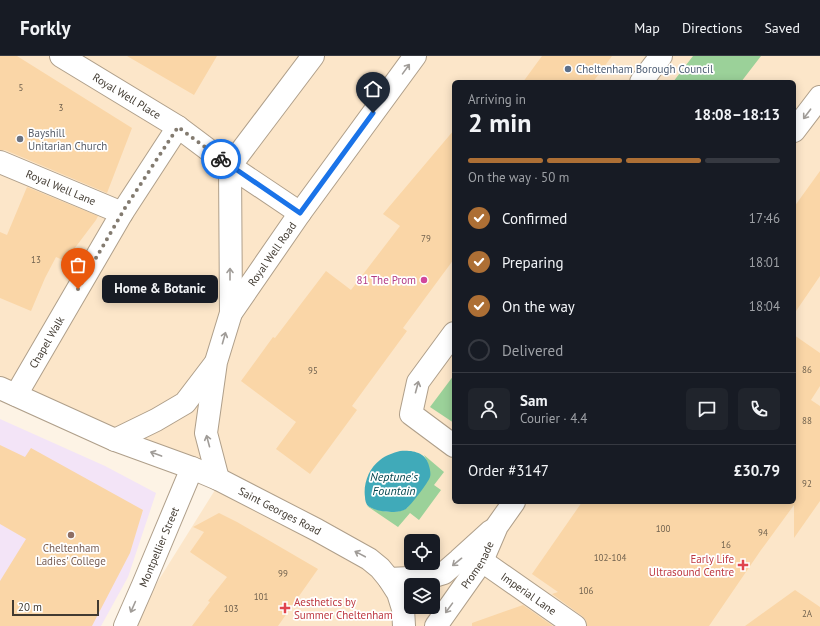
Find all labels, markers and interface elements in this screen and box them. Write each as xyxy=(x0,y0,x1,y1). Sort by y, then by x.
text: Forkly xyxy=(20,16,71,40)
text: Map xyxy=(634,19,660,37)
text: Directions xyxy=(682,19,742,37)
text: Saved xyxy=(764,19,800,37)
place label: Cheltenham Borough Council xyxy=(576,62,714,76)
one-way arrow xyxy=(402,63,410,74)
marker: Cheltenham Borough Council xyxy=(563,64,573,74)
street label: Royal Well Place xyxy=(90,70,164,122)
pin xyxy=(356,72,390,113)
icon: home xyxy=(362,78,384,100)
house number: 5 xyxy=(19,82,24,93)
text: Arriving in xyxy=(468,91,526,108)
house number: 3 xyxy=(59,102,64,113)
text: 18:08–18:13 xyxy=(694,105,780,124)
text: 2 min xyxy=(468,106,531,139)
one-way arrow xyxy=(803,109,811,120)
place label: Bayshill Unitarian Church xyxy=(28,126,107,153)
marker: Bayshill Unitarian Church xyxy=(15,134,25,144)
courier xyxy=(201,139,241,179)
icon: bike xyxy=(210,148,232,170)
street label: Royal Well Lane xyxy=(24,167,98,208)
text: On the way · 50 m xyxy=(468,169,569,186)
icon: check xyxy=(468,207,490,229)
text: Confirmed xyxy=(502,209,567,228)
text: 17:46 xyxy=(749,210,780,227)
street label: Royal Well Road xyxy=(245,219,299,289)
house number: 79 xyxy=(421,233,431,244)
pin xyxy=(61,248,95,289)
icon: check xyxy=(468,251,490,273)
text: Preparing xyxy=(502,253,564,272)
house number: 13 xyxy=(31,254,41,265)
icon: bag xyxy=(67,254,89,276)
text: 18:01 xyxy=(749,254,780,271)
one-way arrow xyxy=(226,268,234,281)
place label: 81 The Prom xyxy=(356,273,416,287)
callout: Home & Botanic xyxy=(102,275,218,303)
marker: 81 The Prom xyxy=(419,275,429,285)
text: Home & Botanic xyxy=(114,280,206,297)
icon: check xyxy=(468,295,490,317)
text: On the way xyxy=(502,297,575,316)
text: 18:04 xyxy=(749,298,780,315)
street label: Chapel Walk xyxy=(26,313,68,371)
one-way arrow xyxy=(220,331,228,344)
text: Delivered xyxy=(502,341,563,360)
house number: 86 xyxy=(802,364,812,375)
house number: 95 xyxy=(308,365,318,376)
one-way arrow xyxy=(414,381,421,394)
button: person xyxy=(468,388,510,430)
button: chat xyxy=(686,388,728,430)
button: phone xyxy=(738,388,780,430)
text: Sam xyxy=(520,391,547,410)
text: Courier · 4.4 xyxy=(520,410,587,427)
house number: 88 xyxy=(802,415,812,426)
one-way arrow xyxy=(204,435,211,448)
one-way arrow xyxy=(150,450,162,458)
text: Order #3147 xyxy=(468,461,549,480)
text: £30.79 xyxy=(734,461,780,480)
water label: Neptune's Fountain xyxy=(370,469,418,498)
house number: 92 xyxy=(802,478,812,489)
street label: Saint Georges Road xyxy=(236,484,324,538)
street label: Montpellier Street xyxy=(136,504,182,589)
house number: 100 xyxy=(656,523,670,534)
house number: 94 xyxy=(758,527,768,538)
marker: Cheltenham Ladies' College xyxy=(66,530,76,540)
map controls xyxy=(404,534,440,614)
button: locate xyxy=(404,534,440,570)
street label: Promenade xyxy=(458,539,497,591)
house number: 16 xyxy=(721,539,731,550)
place label: Cheltenham Ladies' College xyxy=(36,541,106,568)
one-way arrow xyxy=(354,549,366,557)
house number: 102-104 xyxy=(594,552,626,563)
place label: Early Life Ultrasound Centre xyxy=(649,552,734,579)
one-way arrow xyxy=(452,557,463,566)
marker: Early Life Ultrasound Centre xyxy=(737,559,749,571)
house number: 99 xyxy=(278,568,288,579)
street label: Imperial Lane xyxy=(498,569,560,618)
button: layers xyxy=(404,578,440,614)
house number: 106 xyxy=(579,585,593,596)
house number: 101 xyxy=(254,591,268,602)
place label: Aesthetics by Summer Cheltenham xyxy=(294,595,393,622)
scale bar xyxy=(12,598,99,617)
text: 20 m xyxy=(18,600,42,614)
one-way arrow xyxy=(129,601,137,613)
marker: Aesthetics by Summer Cheltenham xyxy=(279,602,291,614)
one-way arrow xyxy=(445,602,453,613)
house number: 103 xyxy=(224,603,238,614)
house number: 2A xyxy=(802,608,813,619)

